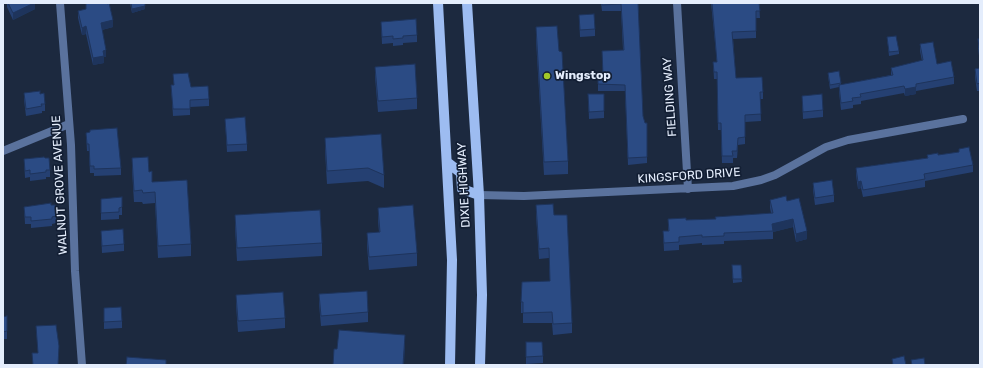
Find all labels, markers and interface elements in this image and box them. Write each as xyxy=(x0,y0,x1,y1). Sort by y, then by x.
street label: FIELDING WAY xyxy=(660,57,680,137)
place label: Wingstop xyxy=(555,69,611,83)
marker: Wingstop xyxy=(542,71,552,81)
street label: WALNUT GROVE AVENUE xyxy=(49,115,71,255)
street label: DIXIE HIGHWAY xyxy=(455,142,473,228)
street label: KINGSFORD DRIVE xyxy=(637,165,741,187)

